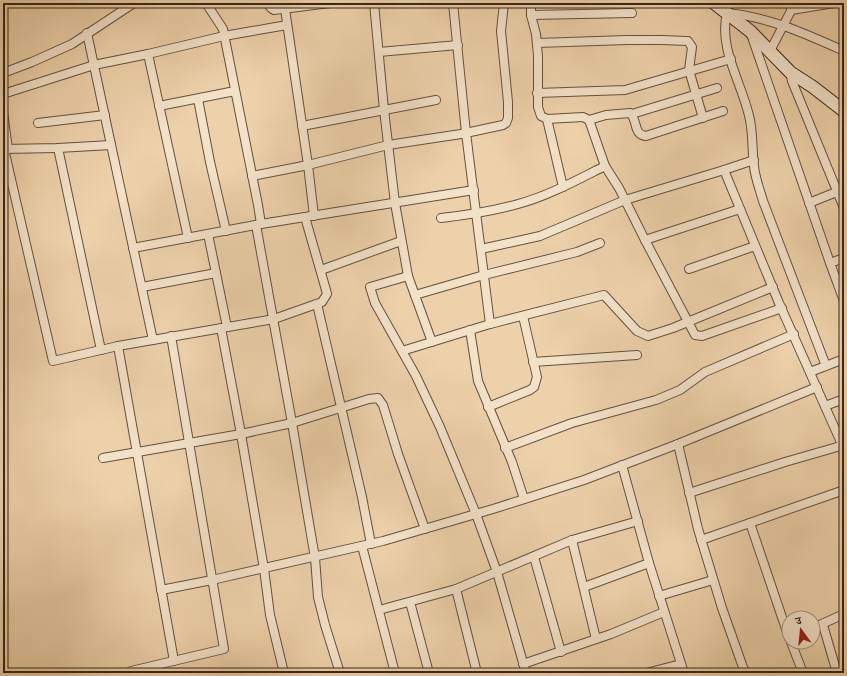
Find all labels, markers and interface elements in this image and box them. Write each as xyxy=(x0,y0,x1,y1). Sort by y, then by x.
north arrow xyxy=(781,610,821,650)
text: उ xyxy=(793,613,804,628)

